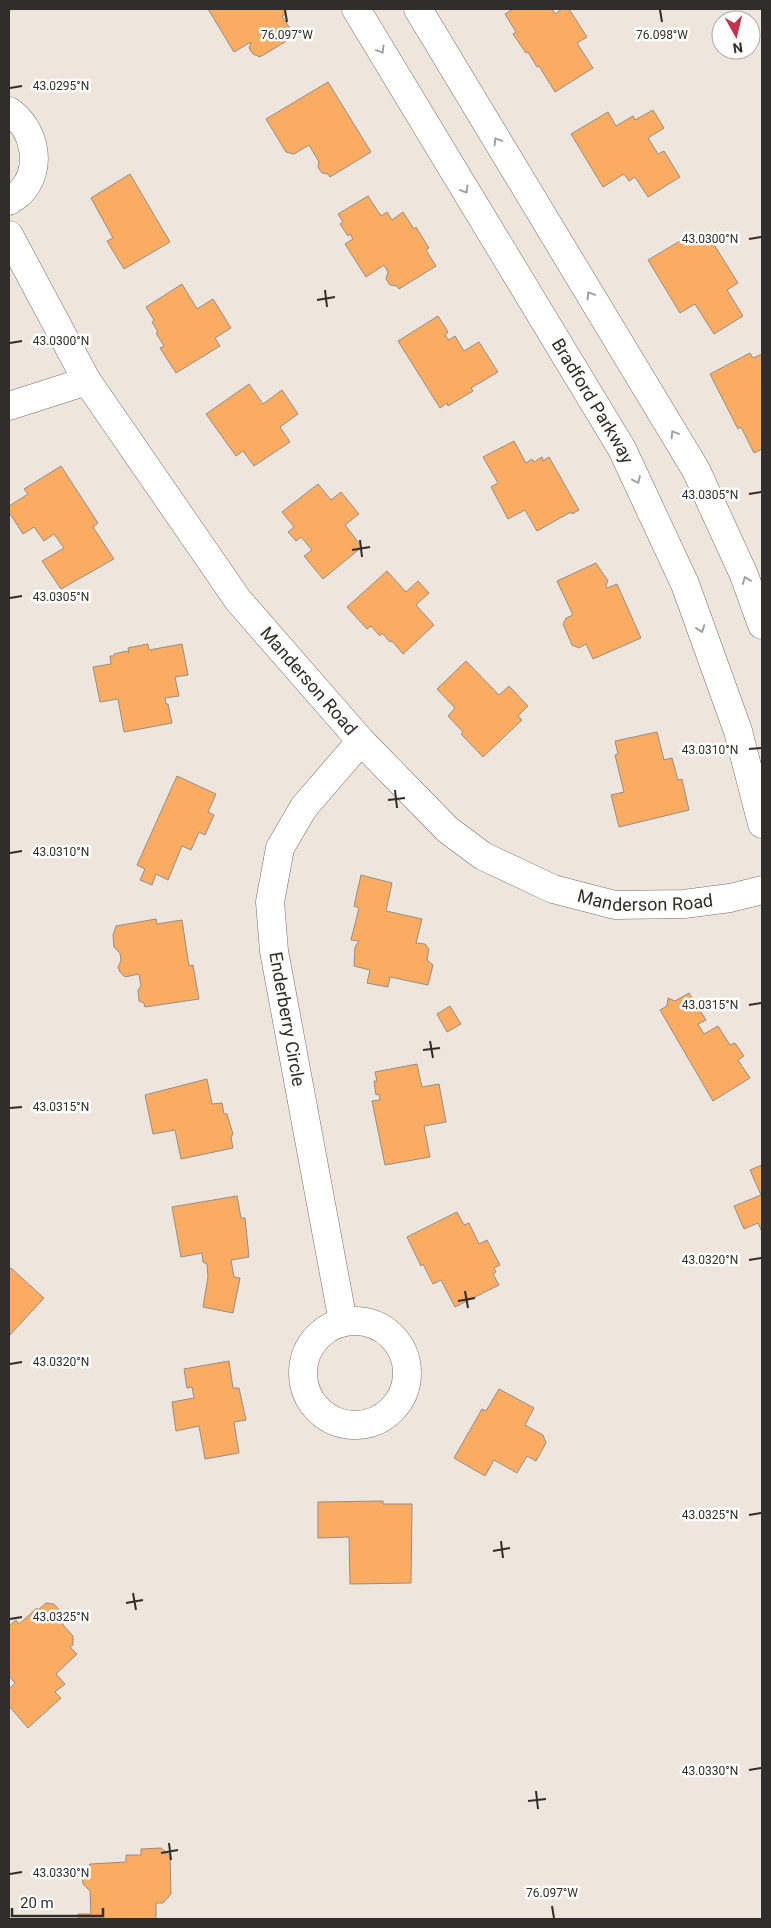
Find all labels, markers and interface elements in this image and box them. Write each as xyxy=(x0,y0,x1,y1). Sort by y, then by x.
north arrow xyxy=(711,10,761,60)
text: 76.097°W xyxy=(261,28,313,42)
text: 76.098°W xyxy=(636,28,688,42)
text: N xyxy=(732,39,744,56)
one-way arrow xyxy=(375,45,385,54)
text: 43.0295°N xyxy=(33,79,89,93)
one-way arrow xyxy=(494,137,504,146)
one-way arrow xyxy=(459,184,469,193)
text: 43.0300°N xyxy=(682,232,738,246)
one-way arrow xyxy=(587,291,597,300)
text: 43.0300°N xyxy=(33,334,89,348)
street label: Bradford Parkway xyxy=(548,334,638,467)
one-way arrow xyxy=(671,431,681,440)
one-way arrow xyxy=(630,475,641,484)
text: 43.0305°N xyxy=(682,488,738,502)
one-way arrow xyxy=(741,576,752,585)
text: 43.0305°N xyxy=(33,590,89,604)
street label: Manderson Road xyxy=(256,622,362,739)
one-way arrow xyxy=(695,624,705,633)
text: 43.0310°N xyxy=(682,743,738,757)
text: 43.0310°N xyxy=(33,845,89,859)
street label: Manderson Road xyxy=(575,885,714,915)
street label: Enderberry Circle xyxy=(265,950,310,1088)
text: 43.0315°N xyxy=(682,998,738,1012)
text: 43.0315°N xyxy=(33,1100,89,1114)
text: 43.0320°N xyxy=(682,1253,738,1267)
text: 43.0320°N xyxy=(33,1355,89,1369)
text: 43.0325°N xyxy=(682,1508,738,1522)
text: 43.0325°N xyxy=(33,1610,89,1624)
text: 43.0330°N xyxy=(682,1764,738,1778)
text: 43.0330°N xyxy=(33,1866,89,1880)
scale bar xyxy=(12,1886,104,1918)
text: 76.097°W xyxy=(526,1886,578,1900)
text: 20 m xyxy=(20,1894,54,1912)

